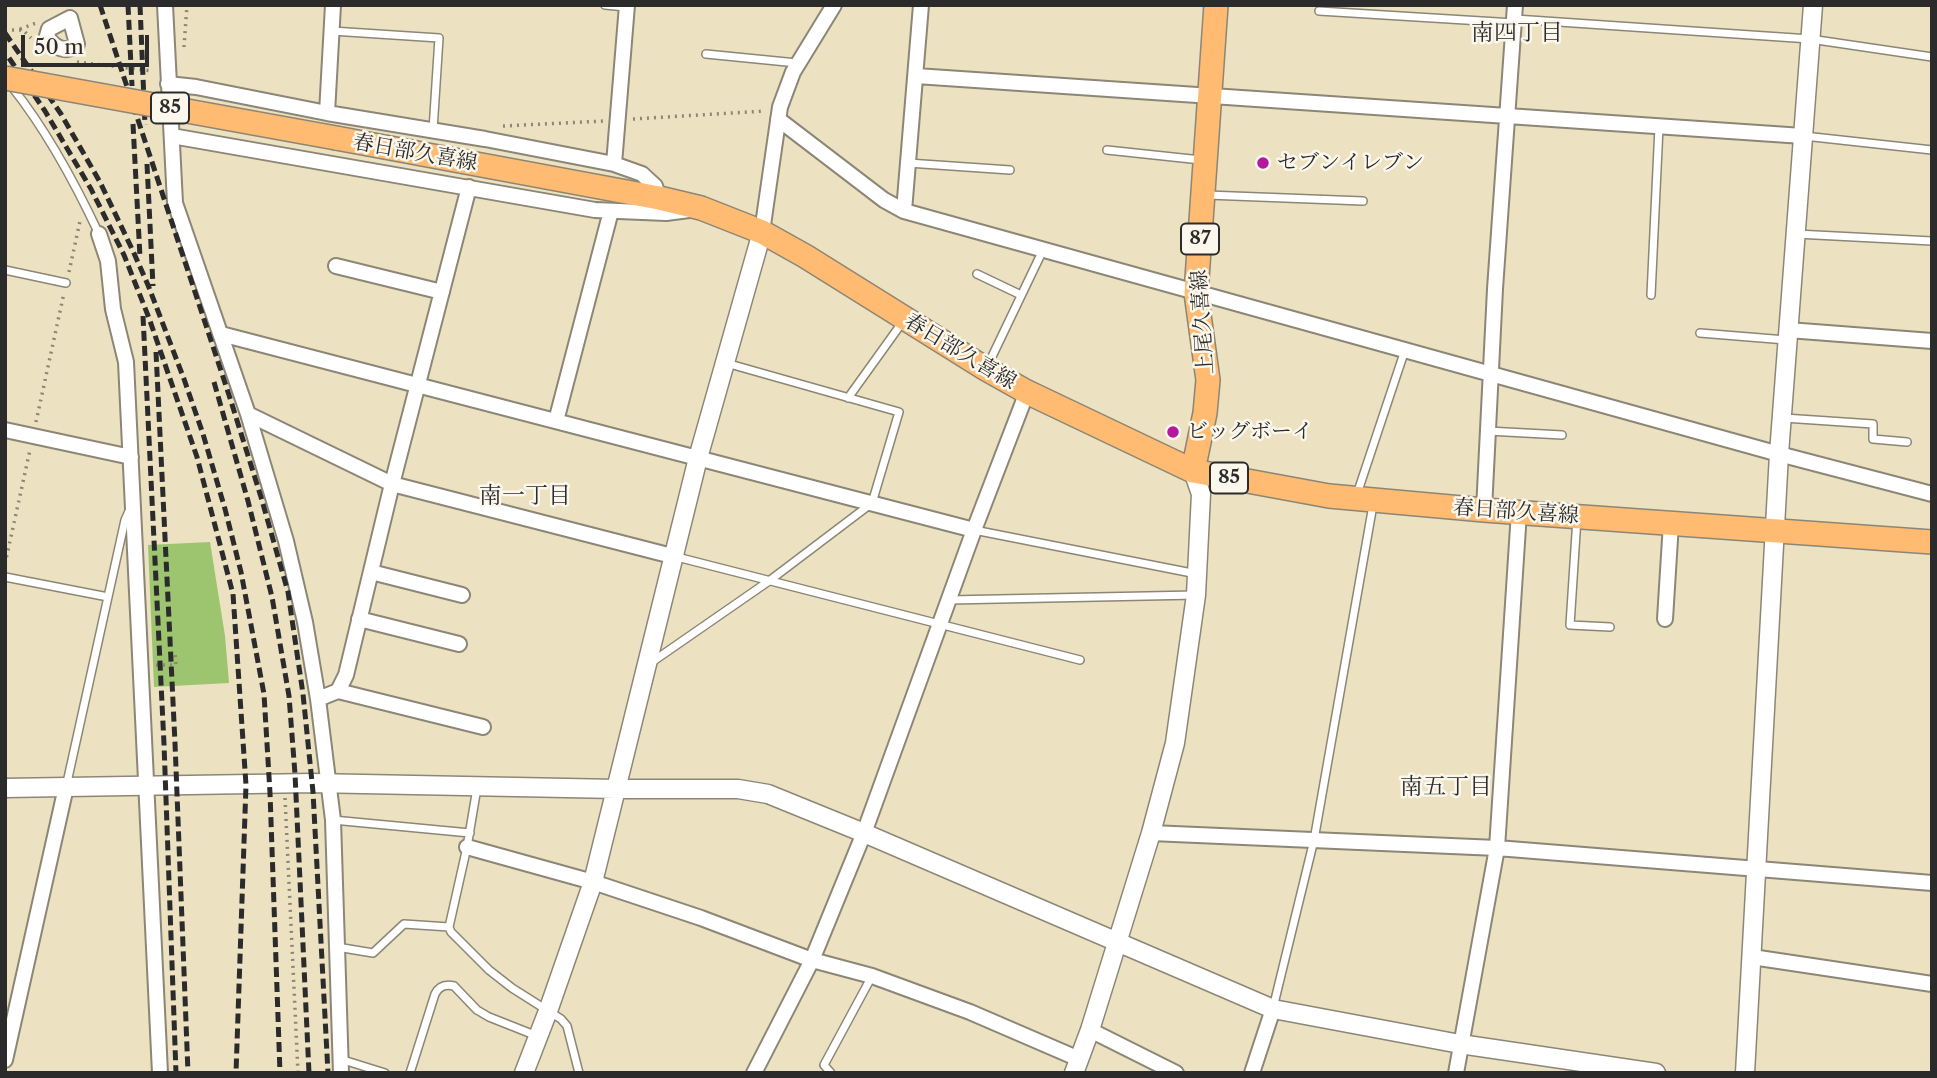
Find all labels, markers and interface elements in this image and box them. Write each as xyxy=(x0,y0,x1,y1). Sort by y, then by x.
district label: 南四丁目 xyxy=(1471,19,1563,47)
scale bar xyxy=(24,21,152,65)
text: 50 m xyxy=(34,34,84,59)
road number: 85 xyxy=(151,92,189,124)
street label: 春日部久喜線 xyxy=(351,130,479,176)
place label: セブンイレブン xyxy=(1277,150,1424,176)
marker: セブンイレブン xyxy=(1255,155,1271,171)
road number: 87 xyxy=(1181,224,1219,255)
street label: 上尾久喜線 xyxy=(1187,269,1219,375)
street label: 春日部久喜線 xyxy=(900,309,1020,395)
place label: ビッグボーイ xyxy=(1187,419,1313,445)
marker: ビッグボーイ xyxy=(1165,424,1181,440)
road number: 85 xyxy=(1210,463,1248,494)
district label: 南一丁目 xyxy=(479,482,571,510)
street label: 春日部久喜線 xyxy=(1452,495,1580,529)
district label: 南五丁目 xyxy=(1400,773,1492,801)

